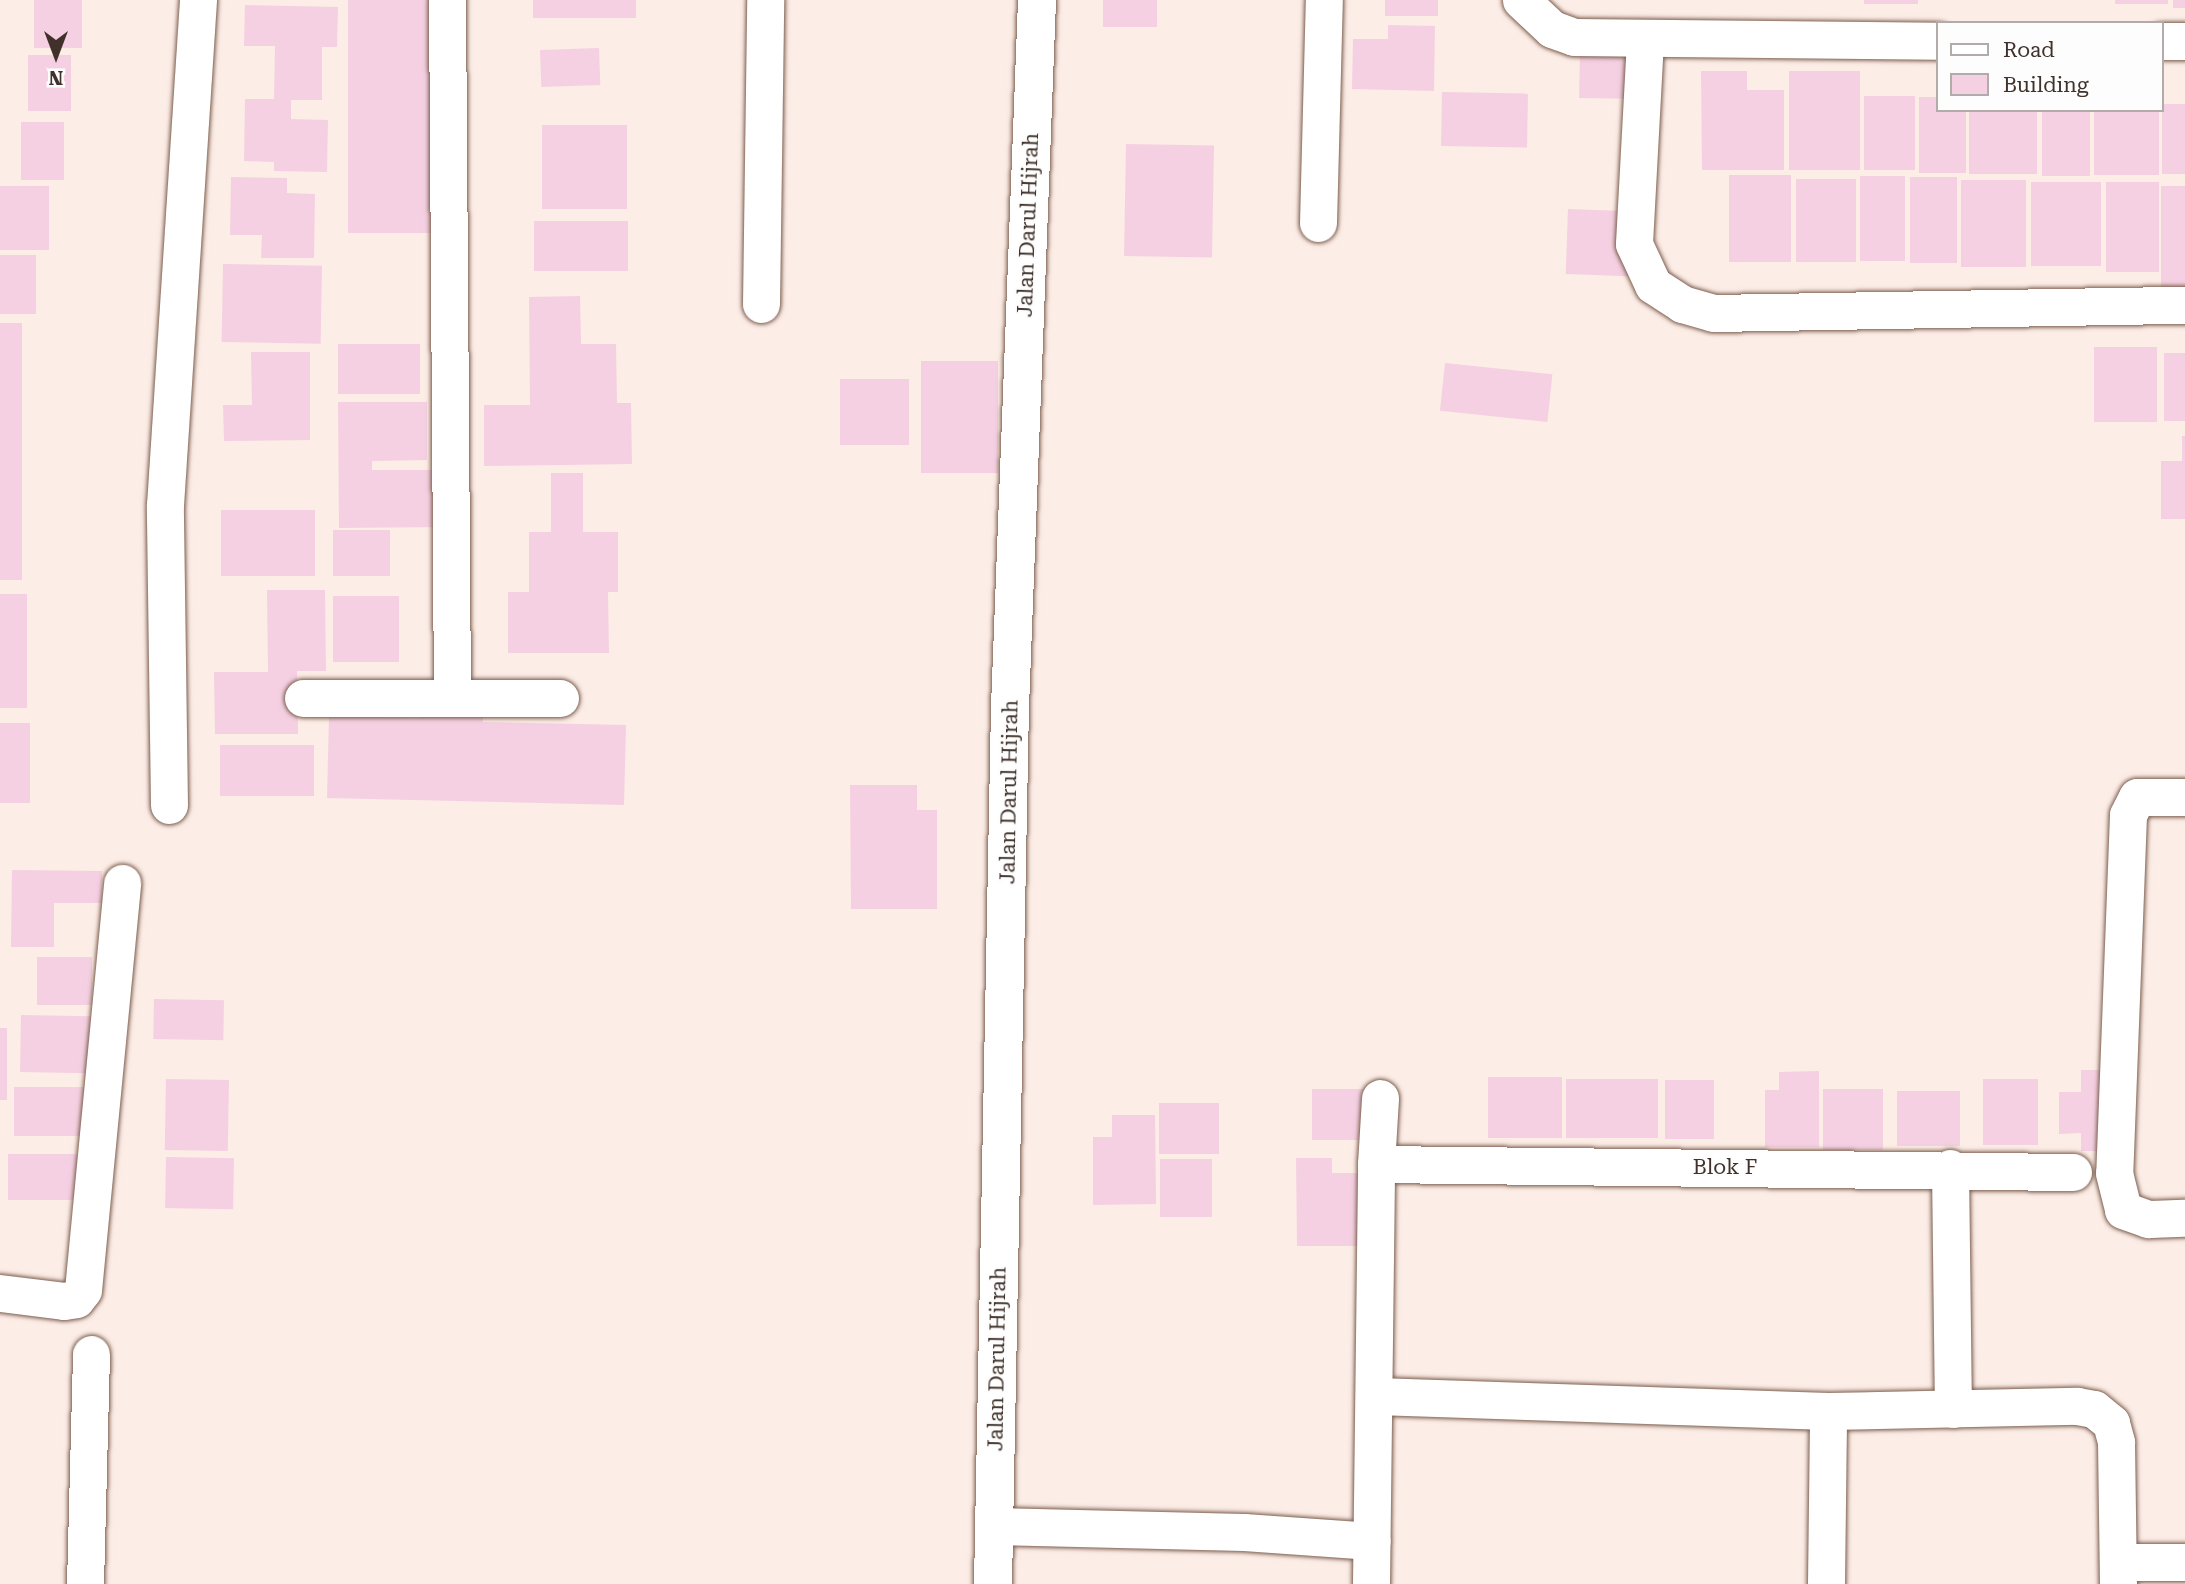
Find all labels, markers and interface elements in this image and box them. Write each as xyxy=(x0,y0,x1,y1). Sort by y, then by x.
north arrow xyxy=(21,21,91,91)
legend xyxy=(1937,21,2164,112)
text: Road xyxy=(2003,38,2055,62)
text: N xyxy=(49,66,63,89)
text: Building xyxy=(2003,73,2089,97)
street label: Jalan Darul Hijrah xyxy=(1012,132,1044,318)
street label: Jalan Darul Hijrah xyxy=(995,700,1023,884)
street label: Blok F xyxy=(1693,1154,1757,1180)
street label: Jalan Darul Hijrah xyxy=(983,1267,1011,1451)

